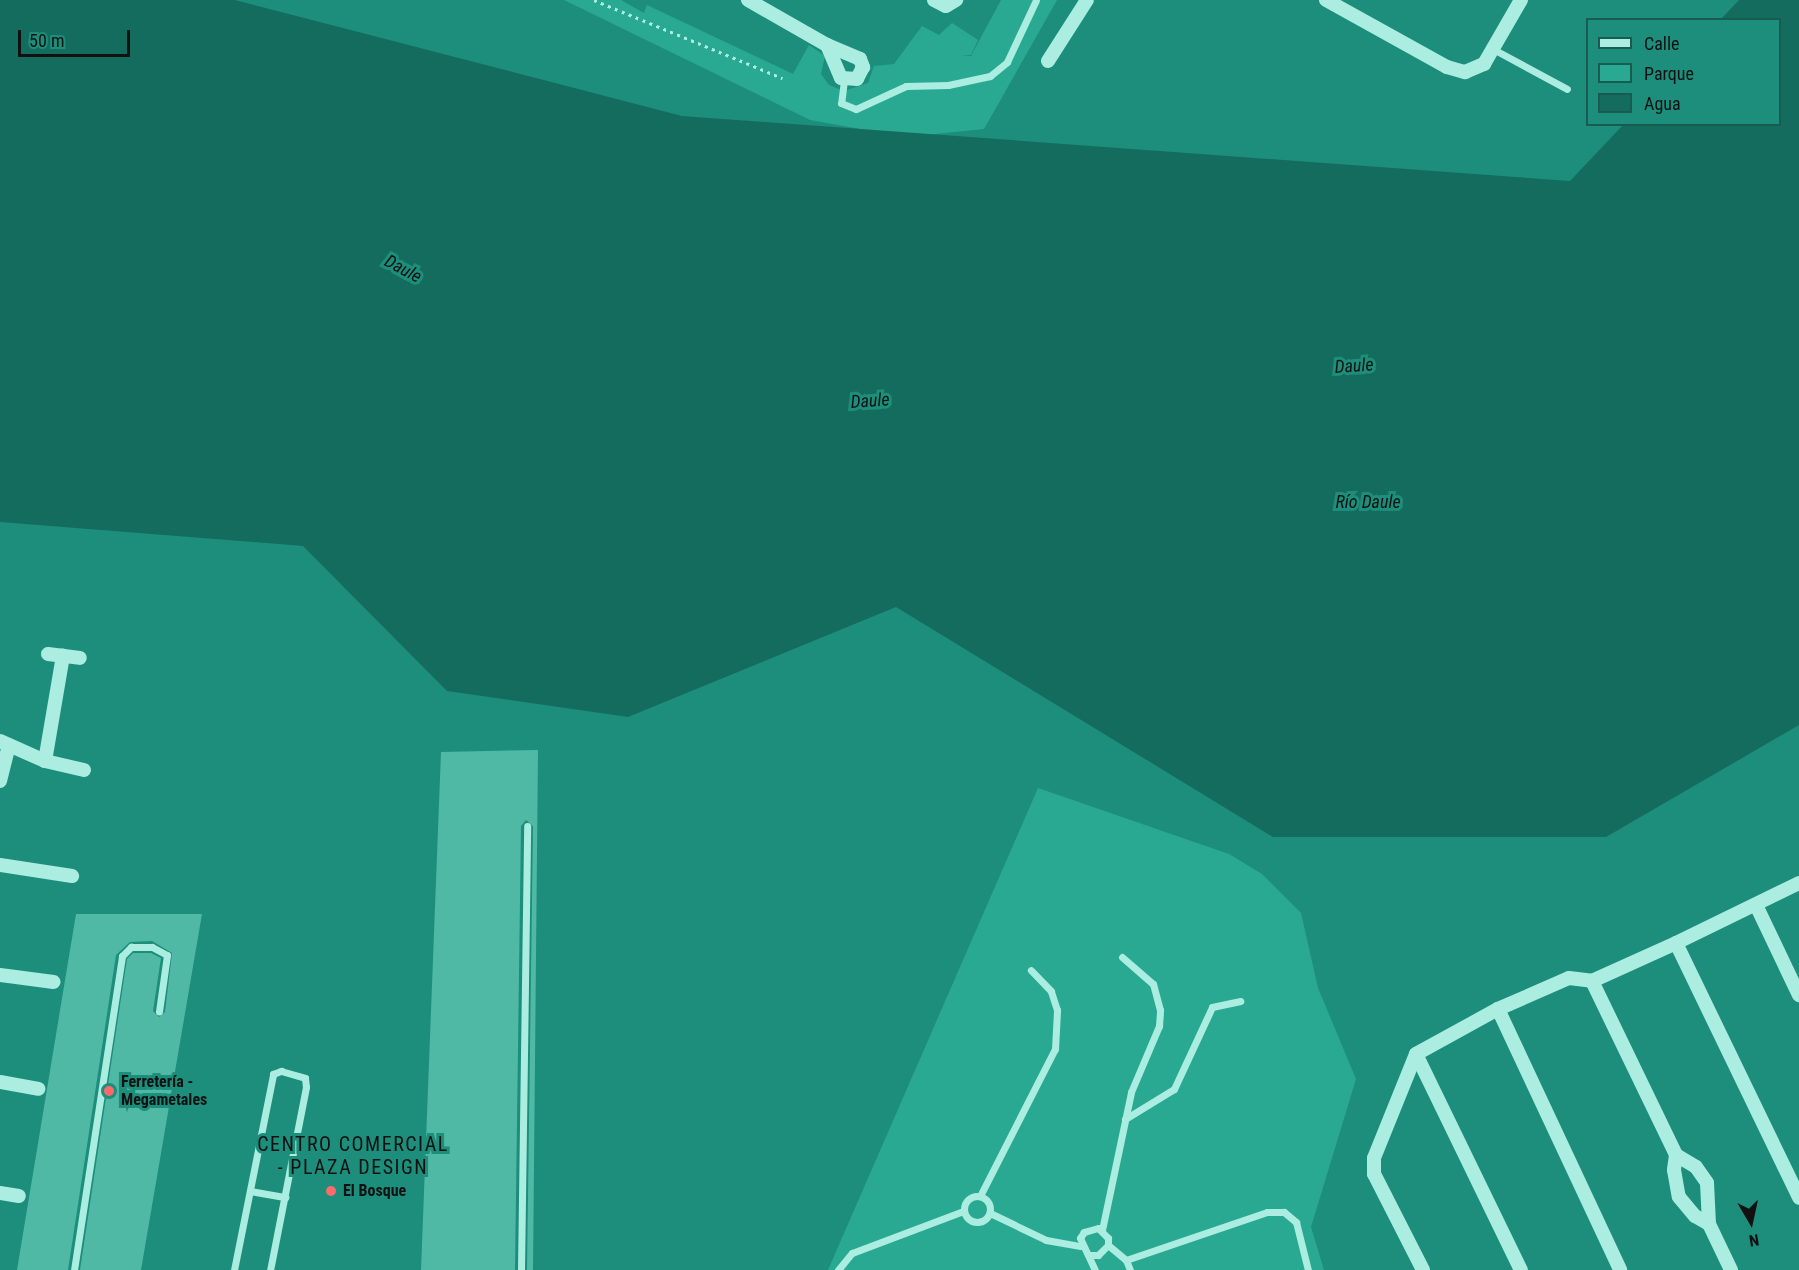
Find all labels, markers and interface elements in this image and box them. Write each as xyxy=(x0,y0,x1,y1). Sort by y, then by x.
scale bar xyxy=(21,18,134,56)
legend xyxy=(1586,18,1781,126)
text: 50 m xyxy=(29,30,64,51)
text: Calle xyxy=(1644,33,1680,54)
text: Parque xyxy=(1644,63,1694,84)
text: Agua xyxy=(1644,93,1681,114)
water label: Daule xyxy=(381,250,425,288)
water label: Daule xyxy=(1334,354,1374,378)
water label: Daule xyxy=(850,389,890,413)
water label: Río Daule xyxy=(1335,491,1401,513)
place label: Ferretería - Megametales xyxy=(121,1072,207,1110)
marker: Ferretería - Megametales xyxy=(102,1084,116,1098)
district label: CENTRO COMERCIAL - PLAZA DESIGN xyxy=(257,1132,449,1179)
place label: El Bosque xyxy=(343,1181,406,1201)
marker: El Bosque xyxy=(324,1184,338,1198)
north arrow xyxy=(1721,1192,1781,1252)
text: N xyxy=(1748,1230,1760,1250)

